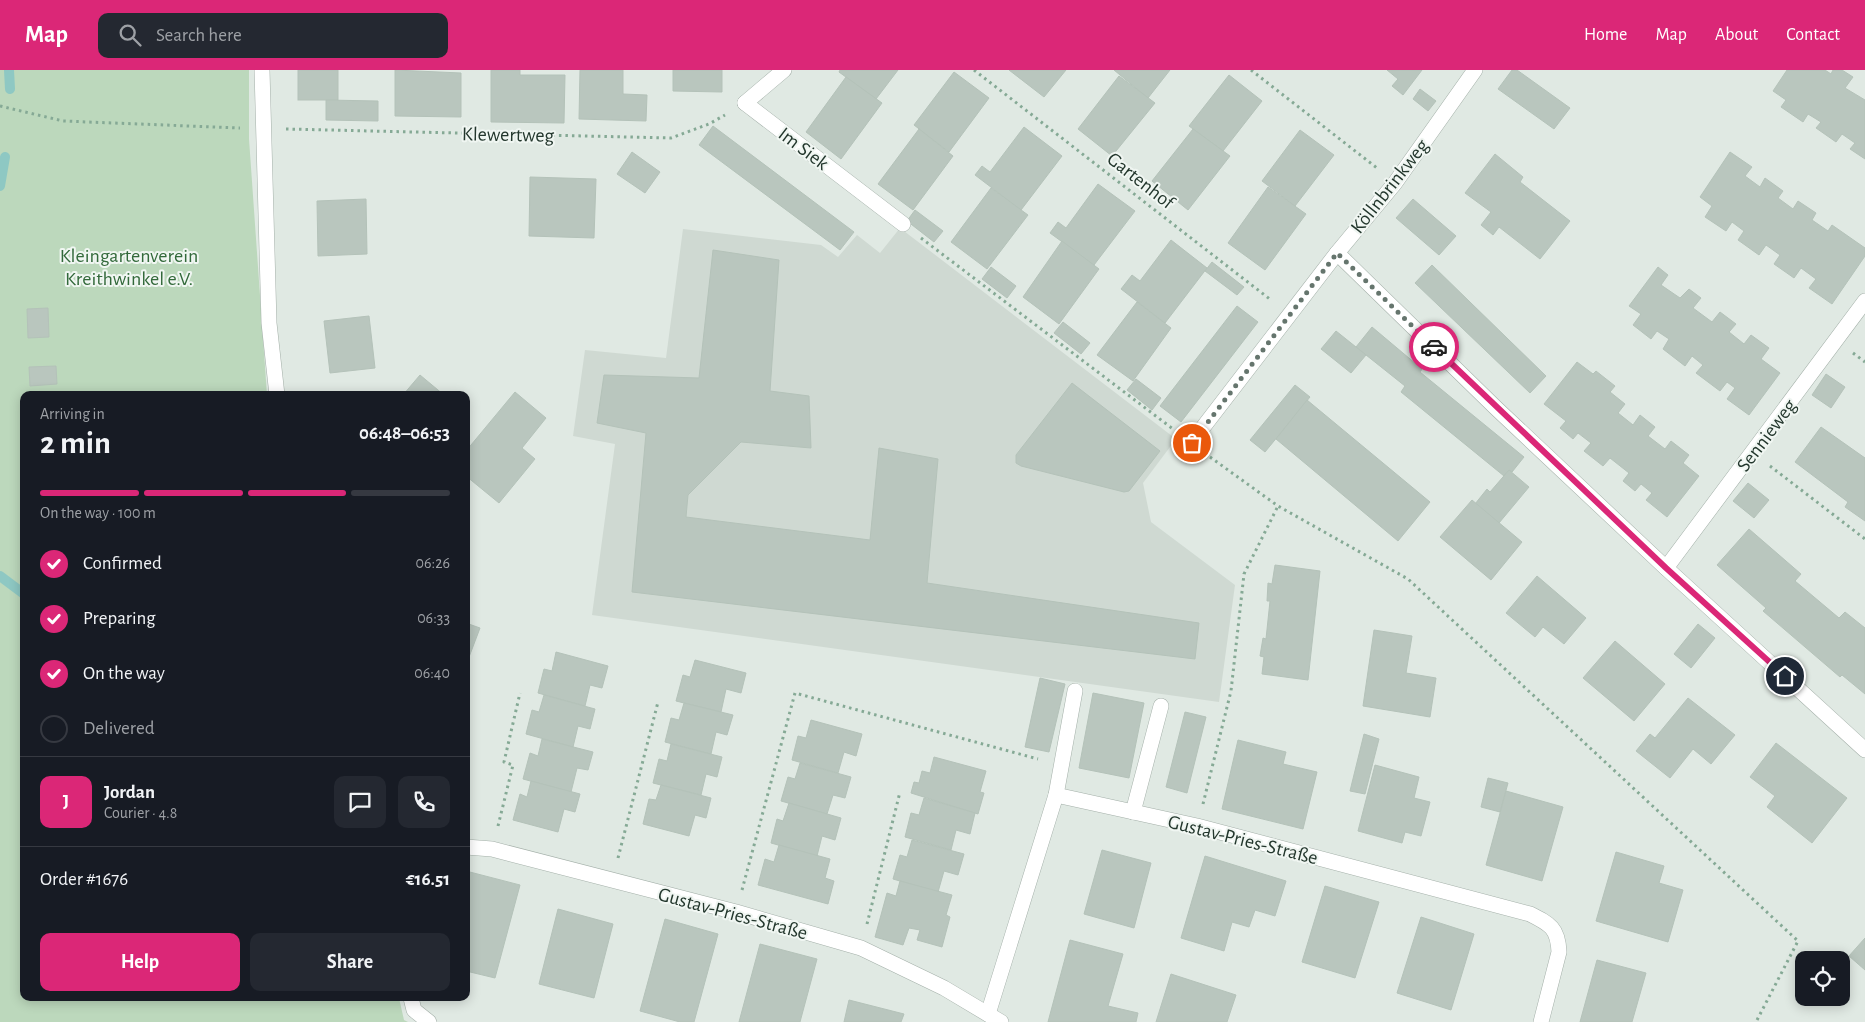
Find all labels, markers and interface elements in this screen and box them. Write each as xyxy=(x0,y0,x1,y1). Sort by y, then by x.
search box xyxy=(98,13,448,58)
icon: search xyxy=(116,21,144,49)
text: Map xyxy=(25,23,68,47)
text: Search here xyxy=(156,26,242,45)
text: Home xyxy=(1584,26,1627,44)
text: Map xyxy=(1655,26,1687,44)
text: About xyxy=(1715,26,1758,44)
text: Contact xyxy=(1786,26,1840,44)
street label: Klewertweg xyxy=(462,124,555,146)
street label: Im Siek xyxy=(775,124,832,174)
street label: Köllnbrinkweg xyxy=(1347,136,1433,237)
street label: Gartenhof xyxy=(1103,149,1178,214)
park label: Kleingartenverein Kreithwinkel e.V. xyxy=(60,246,198,289)
courier xyxy=(1409,322,1459,372)
icon: car xyxy=(1420,333,1448,361)
street label: Sennieweg xyxy=(1733,396,1800,475)
text: Arriving in xyxy=(40,406,105,422)
pin xyxy=(1171,422,1213,464)
text: 06:48–06:53 xyxy=(359,424,450,443)
text: 2 min xyxy=(40,427,111,459)
icon: bag xyxy=(1178,429,1206,457)
text: On the way · 100 m xyxy=(40,505,156,521)
icon: check xyxy=(40,550,68,578)
text: Confirmed xyxy=(83,554,162,573)
text: 06:26 xyxy=(416,555,450,571)
icon: check xyxy=(40,605,68,633)
text: Preparing xyxy=(83,609,156,628)
text: 06:33 xyxy=(417,610,450,626)
pin xyxy=(1764,655,1806,697)
icon: check xyxy=(40,660,68,688)
icon: home xyxy=(1771,662,1799,690)
text: On the way xyxy=(83,664,165,683)
text: 06:40 xyxy=(414,665,450,681)
text: Delivered xyxy=(83,719,155,738)
button: chat xyxy=(334,776,386,828)
button: phone xyxy=(398,776,450,828)
text: Jordan xyxy=(104,783,155,802)
text: J xyxy=(63,792,69,811)
text: Courier · 4.8 xyxy=(104,805,177,821)
street label: Gustav-Pries-Straße xyxy=(1166,812,1320,868)
text: Order #1676 xyxy=(40,870,128,889)
text: €16.51 xyxy=(406,870,450,889)
street label: Gustav-Pries-Straße xyxy=(656,884,810,944)
button: Help xyxy=(40,933,240,991)
button: Share xyxy=(250,933,450,991)
map controls xyxy=(1795,951,1850,1006)
button: locate xyxy=(1795,951,1850,1006)

